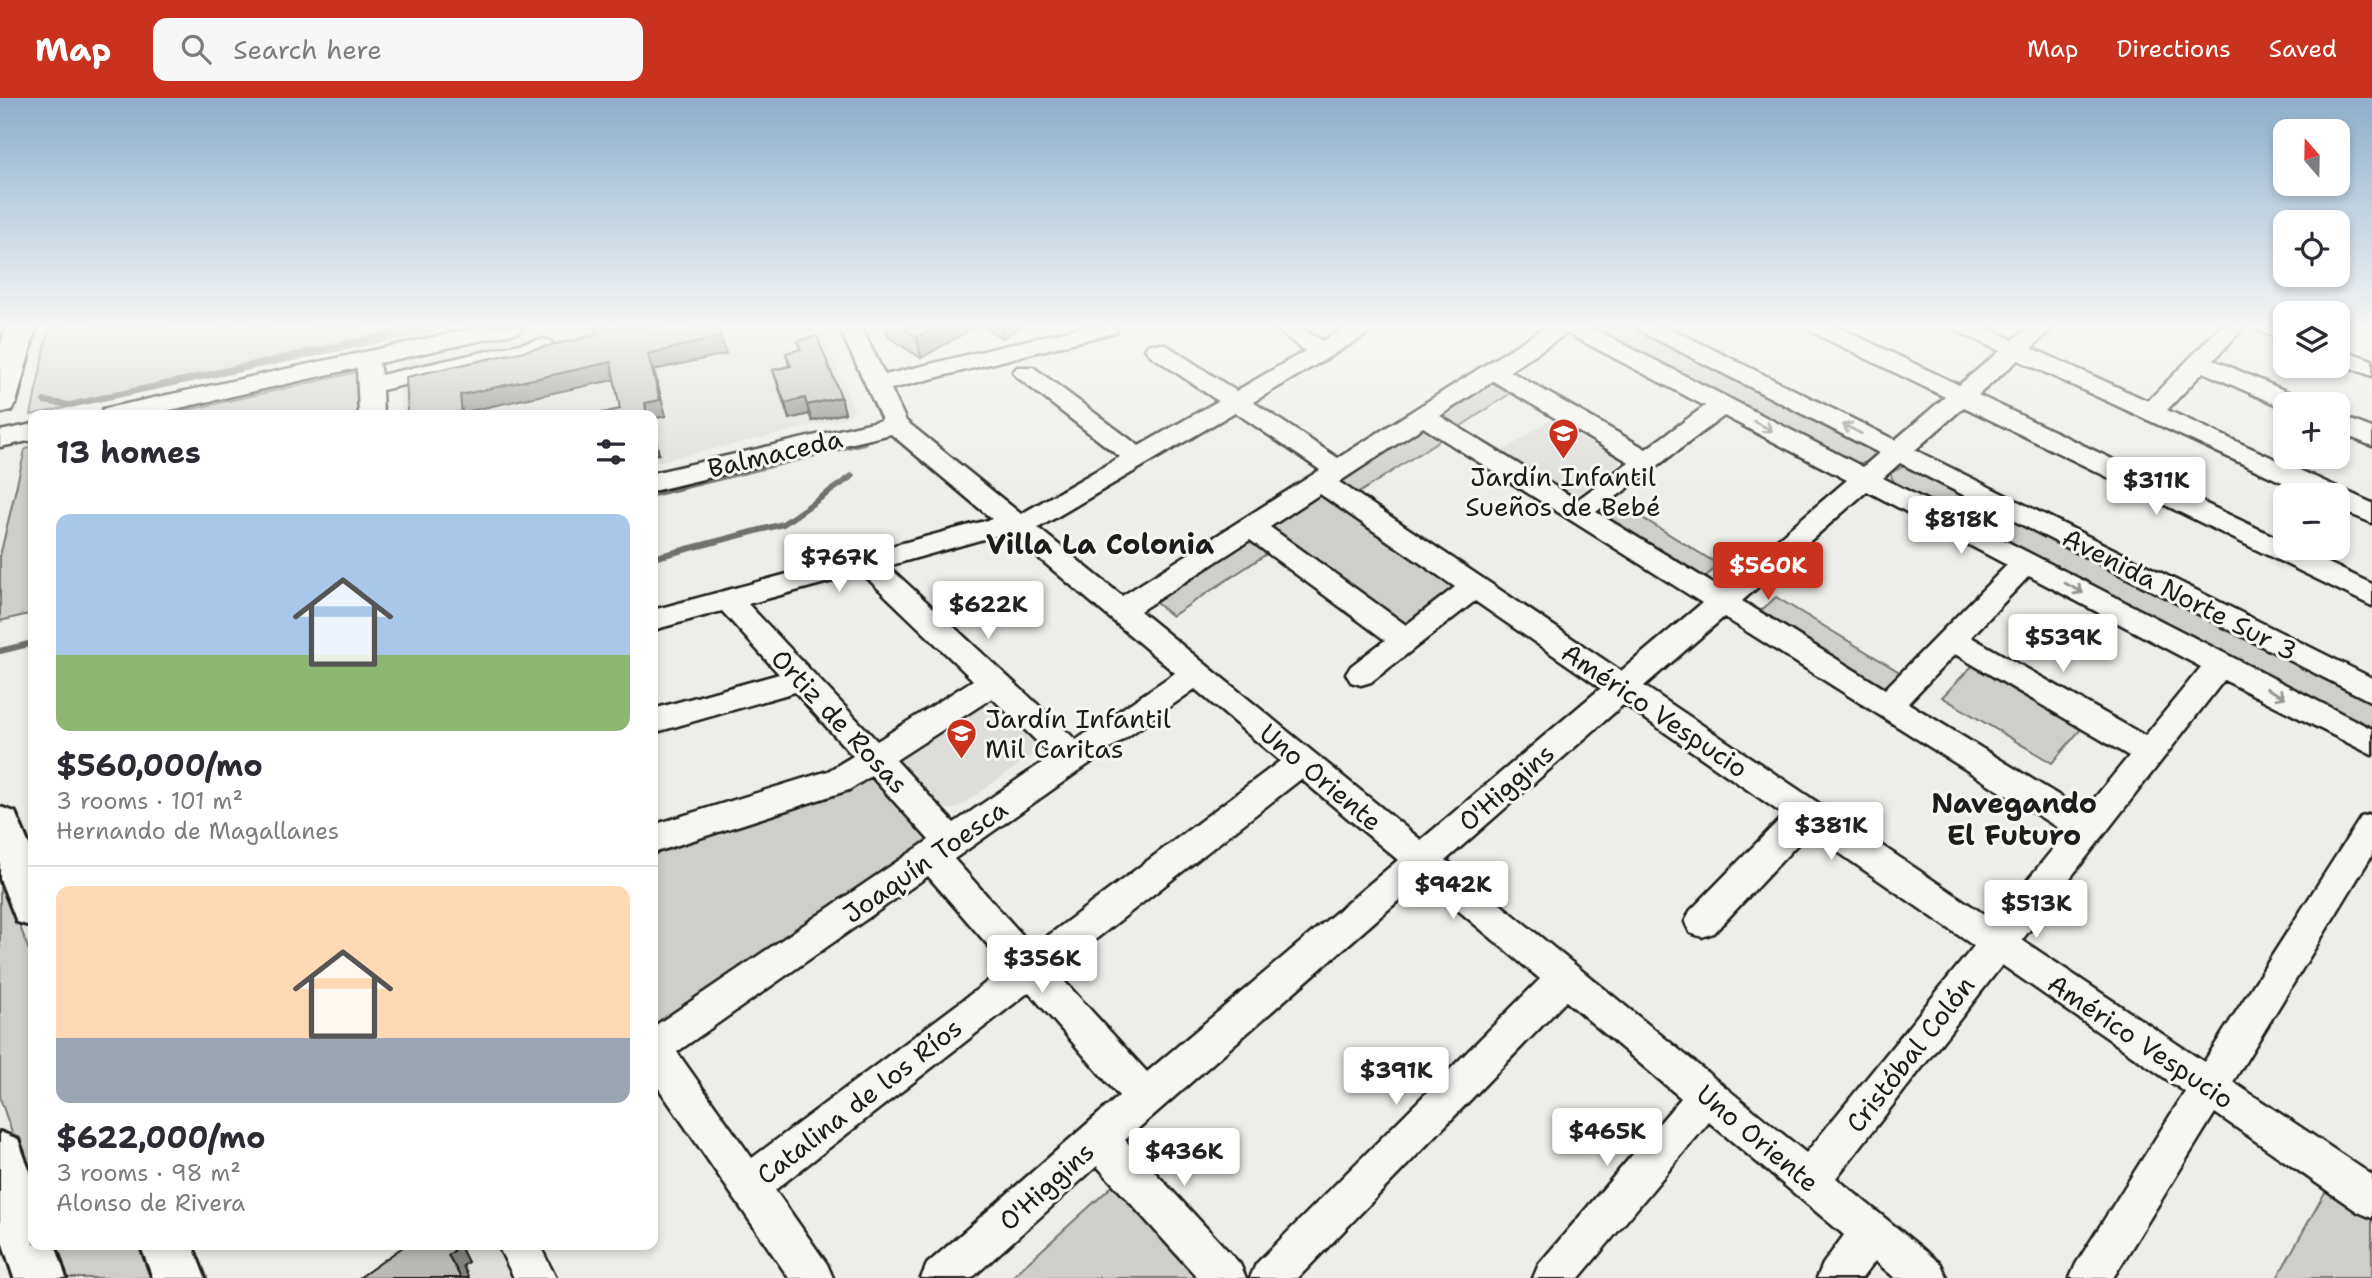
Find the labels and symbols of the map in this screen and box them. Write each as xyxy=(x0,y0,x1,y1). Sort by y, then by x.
north arrow xyxy=(2273,119,2350,196)
school or university icon: Jardín Infantil Sueños de Bebé xyxy=(1546,416,1580,460)
one-way arrow xyxy=(1753,420,1773,434)
street label: Balmaceda xyxy=(704,421,846,485)
one-way arrow xyxy=(1842,421,1863,435)
pin: $311K xyxy=(2107,458,2205,517)
place label: Jardín Infantil Sueños de Bebé xyxy=(1465,459,1661,524)
pin: $818K xyxy=(1912,496,2010,556)
street label: Avenida Norte Sur 3 xyxy=(2057,520,2303,668)
district label: Villa La Colonia xyxy=(986,525,1214,563)
pin: $767K xyxy=(790,534,888,594)
pin: $560K xyxy=(1719,542,1817,602)
pin: $622K xyxy=(939,582,1037,641)
one-way arrow xyxy=(2063,582,2084,595)
pin: $539K xyxy=(2014,614,2112,674)
street label: Américo Vespucio xyxy=(1555,635,1755,785)
street label: Ortiz de Rosas xyxy=(764,641,916,801)
one-way arrow xyxy=(2265,687,2286,700)
place label: Jardín Infantil Mil Caritas xyxy=(985,701,1171,766)
street label: Uno Oriente xyxy=(1252,715,1390,839)
school or university icon: Jardín Infantil Mil Caritas xyxy=(945,716,979,760)
street label: O'Higgins xyxy=(1450,735,1562,839)
district label: Navegando El Futuro xyxy=(1931,784,2097,854)
street label: Joaquín Toesca xyxy=(836,791,1014,931)
pin: $381K xyxy=(1782,802,1880,862)
pin: $942K xyxy=(1404,862,1502,921)
pin: $513K xyxy=(1987,880,2085,940)
pin: $356K xyxy=(993,936,1091,995)
street label: Américo Vespucio xyxy=(2041,966,2241,1116)
street label: Cristóbal Colón xyxy=(1838,968,1982,1140)
street label: Catalina de los Ríos xyxy=(749,1010,969,1192)
pin: $391K xyxy=(1347,1048,1445,1107)
street label: Uno Oriente xyxy=(1689,1076,1827,1200)
pin: $465K xyxy=(1558,1108,1656,1168)
pin: $436K xyxy=(1135,1128,1233,1188)
street label: O'Higgins xyxy=(991,1134,1101,1238)

